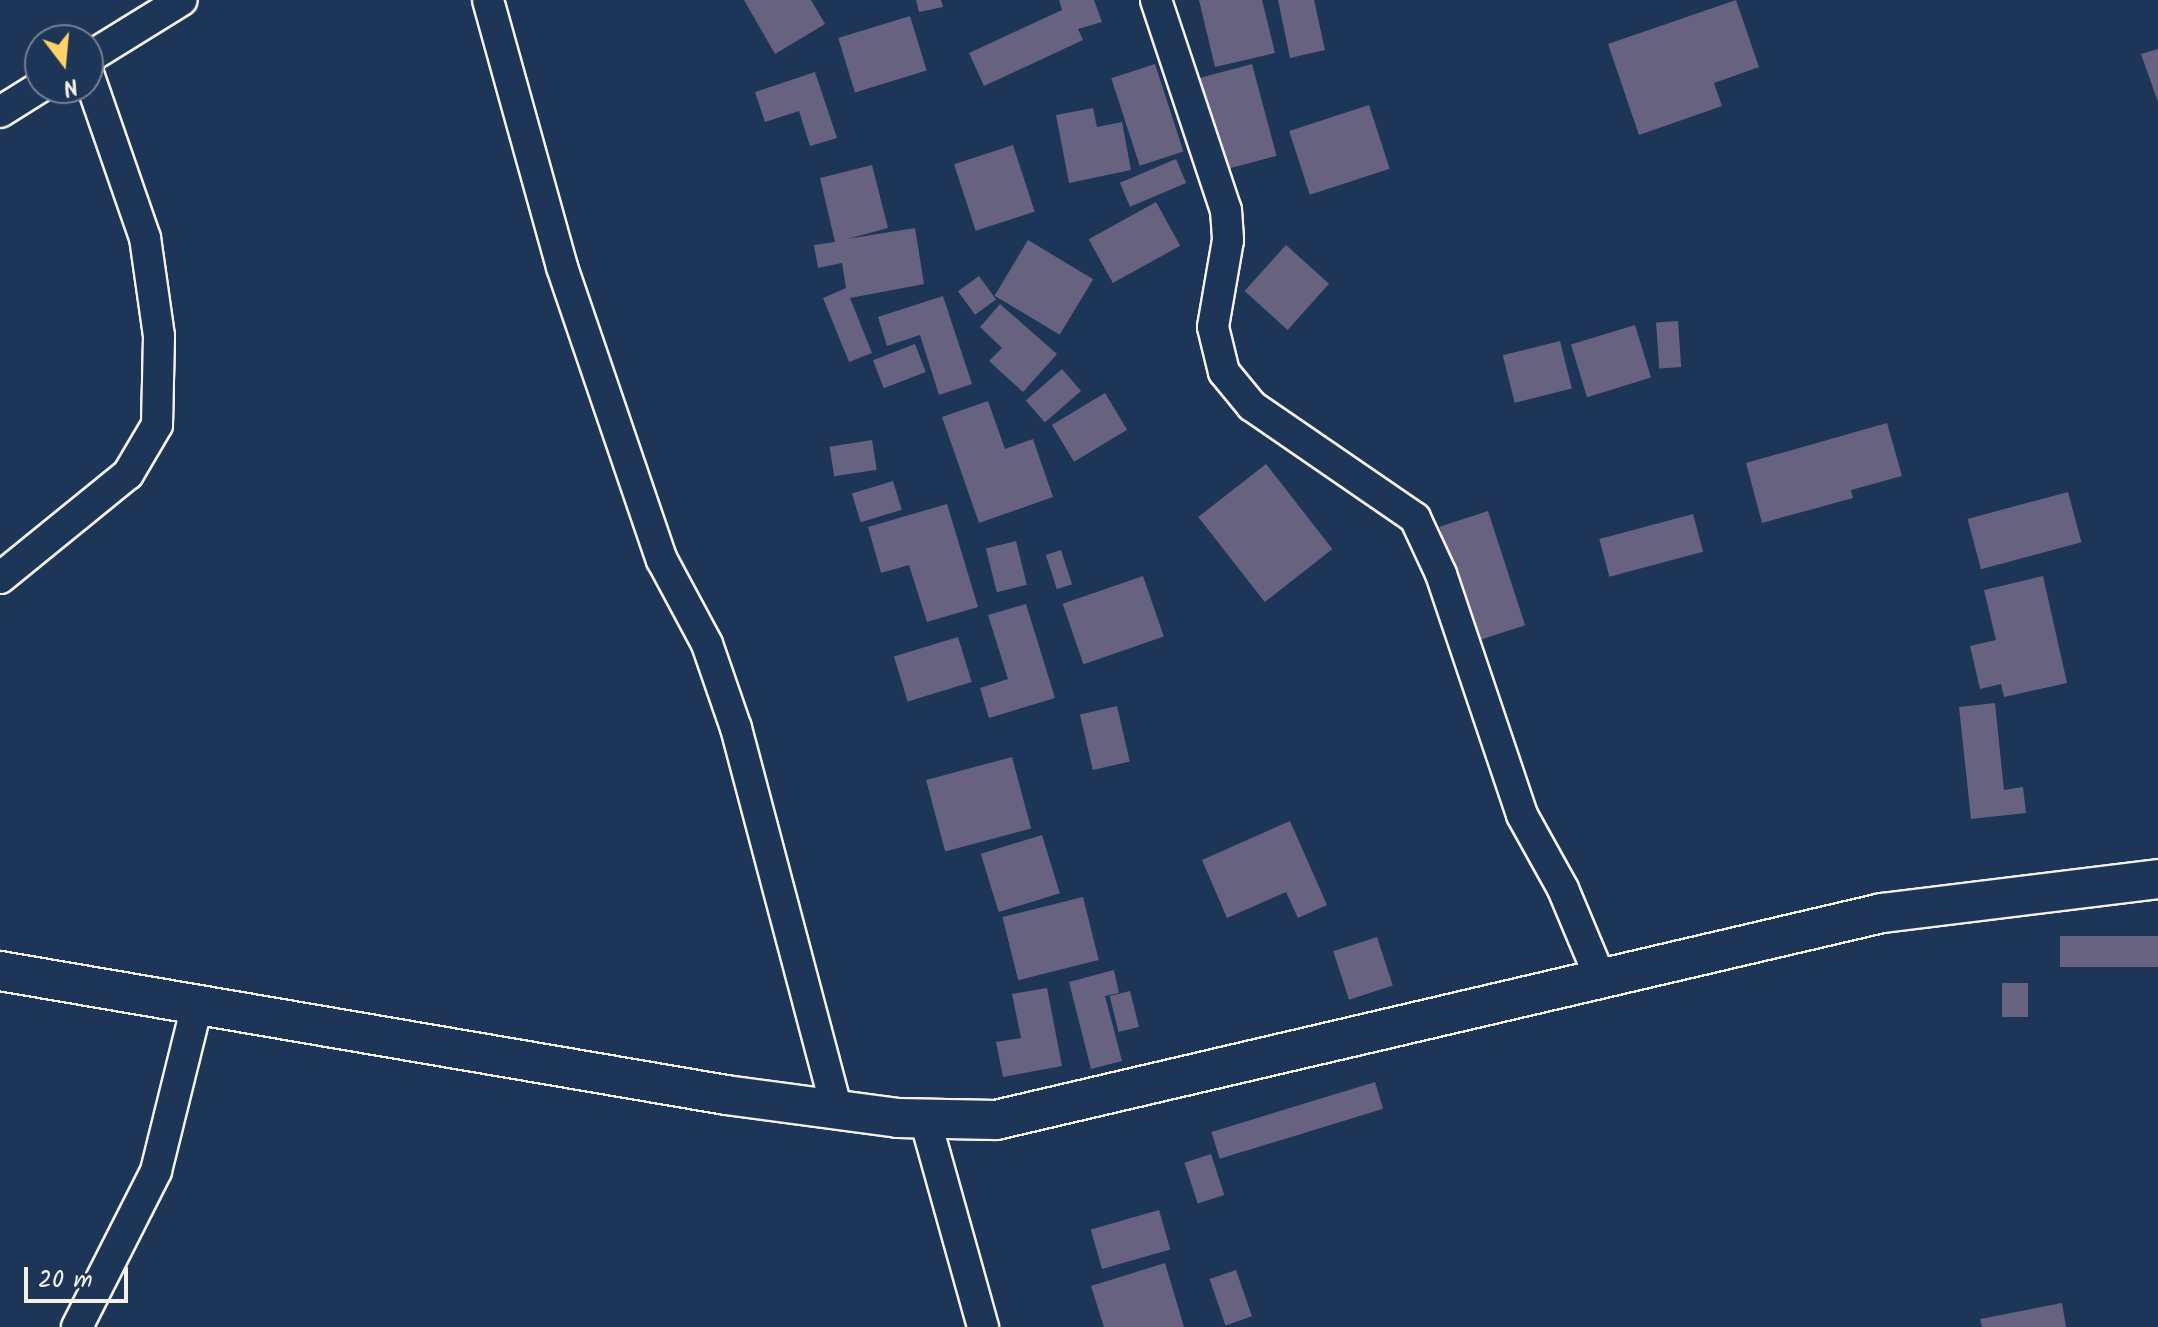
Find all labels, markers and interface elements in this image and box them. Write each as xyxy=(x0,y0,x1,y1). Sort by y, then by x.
north arrow xyxy=(24,24,104,104)
text: N xyxy=(59,67,82,104)
scale bar xyxy=(28,1251,132,1301)
text: 20 m xyxy=(38,1261,93,1300)

